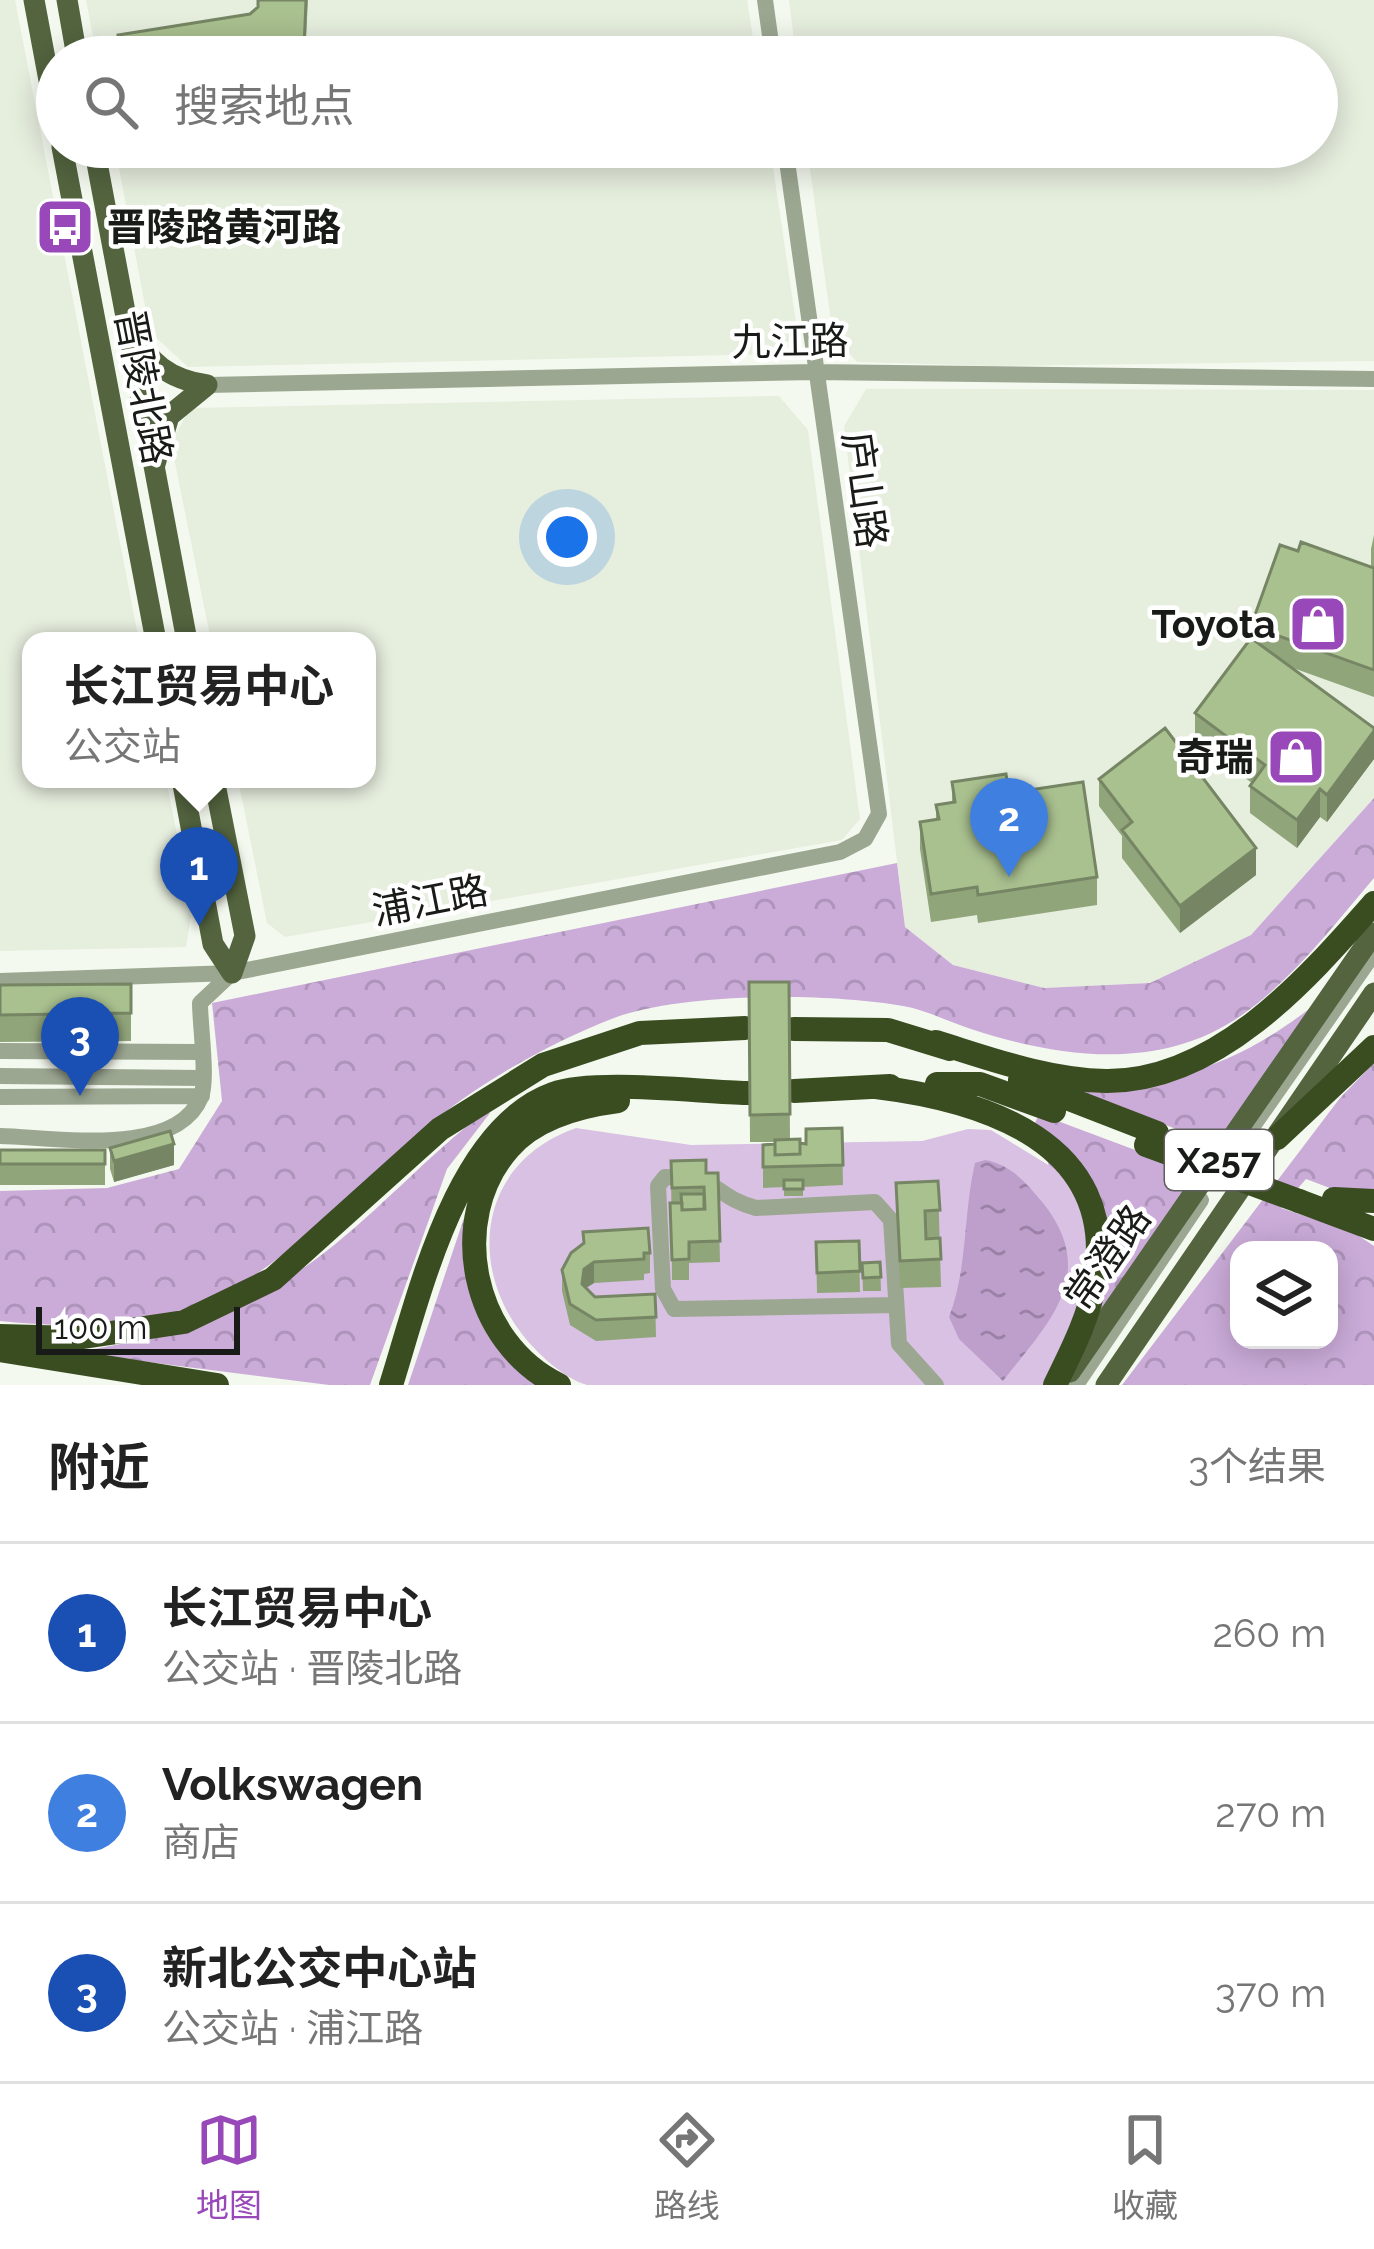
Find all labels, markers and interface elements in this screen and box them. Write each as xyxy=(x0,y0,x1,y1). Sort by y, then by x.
search box xyxy=(36,36,1338,168)
icon: search xyxy=(78,69,144,135)
text: 搜索地点 xyxy=(174,80,354,133)
bus stop icon: 晋陵路黄河路 xyxy=(34,196,96,258)
place label: 晋陵路黄河路 xyxy=(107,204,341,250)
street label: 晋陵北路 xyxy=(107,306,181,468)
street label: 九江路 xyxy=(731,317,849,365)
street label: 庐山路 xyxy=(834,429,896,551)
your location xyxy=(537,507,597,567)
shop icon: Toyota xyxy=(1287,593,1349,655)
place label: Toyota xyxy=(1151,601,1276,647)
popup xyxy=(22,632,376,788)
text: 长江贸易中心 xyxy=(64,660,334,713)
text: 公交站 xyxy=(64,723,181,769)
shop icon: 奇瑞 xyxy=(1265,726,1327,788)
place label: 奇瑞 xyxy=(1176,734,1254,780)
pin: 2 xyxy=(970,778,1048,877)
pin: 1 xyxy=(160,827,238,926)
street label: 浦江路 xyxy=(368,866,492,934)
pin: 3 xyxy=(41,997,119,1096)
road number: X257 xyxy=(1165,1130,1273,1190)
street label: 常澄路 xyxy=(1055,1196,1159,1318)
map controls xyxy=(1230,1241,1338,1349)
button: layers xyxy=(1230,1241,1338,1349)
scale bar xyxy=(36,1301,240,1354)
text: 100 m xyxy=(54,1308,147,1347)
text: 附近 xyxy=(48,1437,150,1497)
text: 3个结果 xyxy=(1188,1443,1326,1489)
text: 长江贸易中心 xyxy=(162,1582,432,1635)
text: 1 xyxy=(77,1610,97,1656)
text: 260 m xyxy=(1213,1610,1326,1656)
text: 公交站 · 晋陵北路 xyxy=(162,1645,462,1691)
text: Volkswagen xyxy=(162,1758,423,1811)
text: 2 xyxy=(76,1790,98,1836)
text: 270 m xyxy=(1215,1790,1326,1836)
text: 商店 xyxy=(162,1819,240,1865)
text: 新北公交中心站 xyxy=(162,1942,477,1995)
text: 3 xyxy=(76,1970,98,2016)
text: 370 m xyxy=(1215,1970,1326,2016)
text: 公交站 · 浦江路 xyxy=(162,2005,423,2051)
tab: 地图 xyxy=(196,2107,262,2227)
tab: 路线 xyxy=(654,2107,720,2227)
tab: 收藏 xyxy=(1112,2107,1178,2227)

